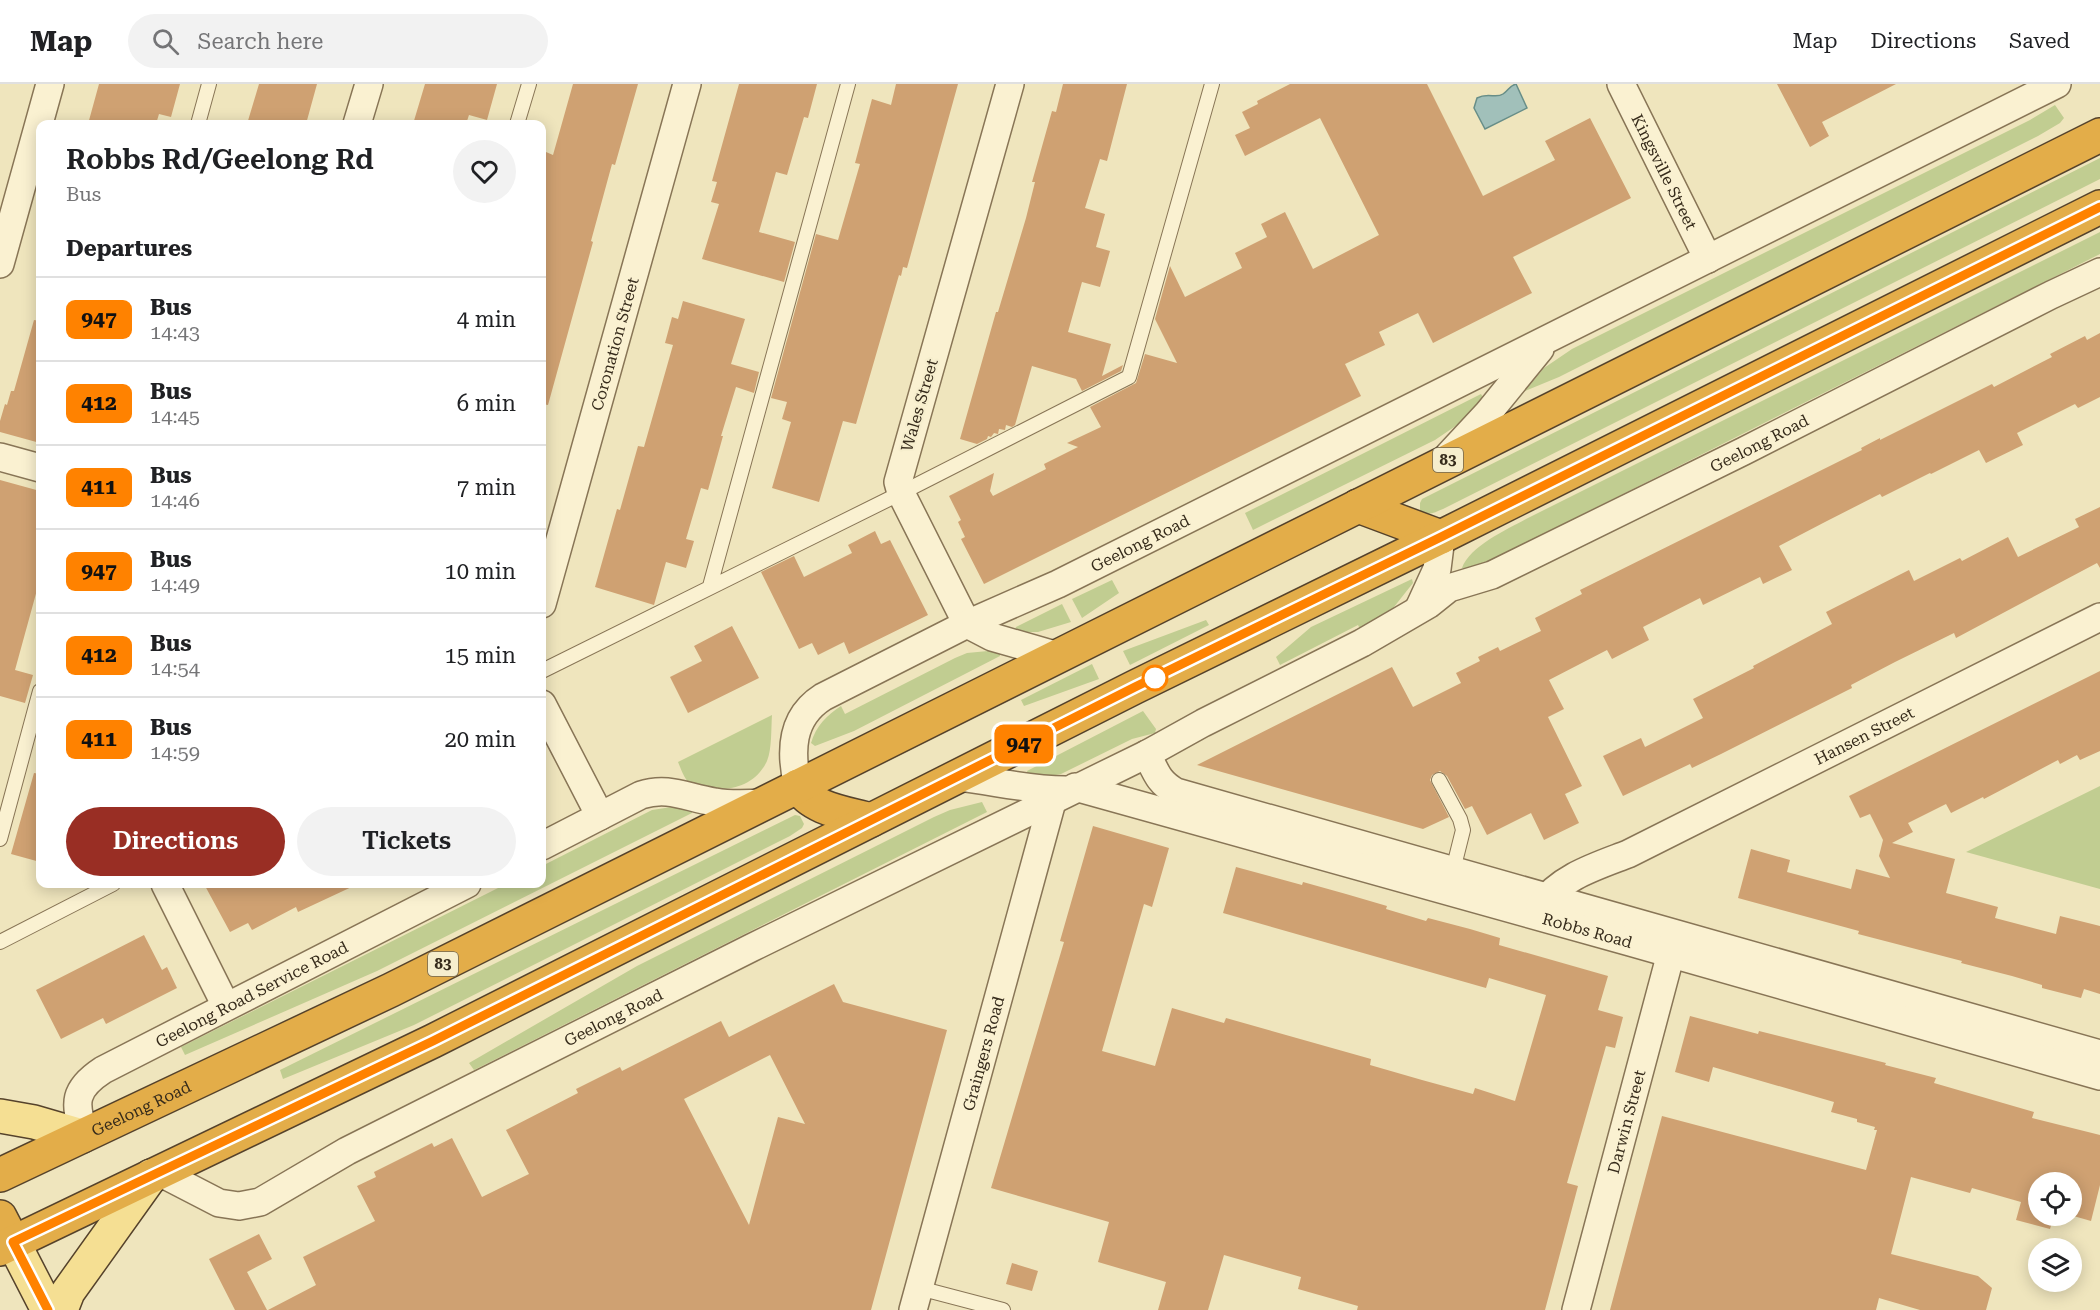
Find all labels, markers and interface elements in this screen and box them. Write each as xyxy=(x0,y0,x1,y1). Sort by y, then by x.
search box xyxy=(128,14,548,68)
text: Map xyxy=(30,25,92,58)
icon: search xyxy=(149,25,182,58)
text: Search here xyxy=(197,29,323,54)
text: Map xyxy=(1793,29,1837,53)
text: Directions xyxy=(1870,29,1976,53)
text: Saved xyxy=(2009,29,2070,53)
street label: Kingsville Street xyxy=(1627,111,1701,233)
button: heart xyxy=(453,140,516,203)
text: Robbs Rd/Geelong Rd xyxy=(66,143,374,176)
text: Bus xyxy=(66,182,101,206)
text: Departures xyxy=(66,236,192,261)
street label: Coronation Street xyxy=(587,275,643,413)
text: Bus xyxy=(150,295,192,320)
text: 947 xyxy=(81,307,117,331)
text: 4 min xyxy=(457,307,516,332)
text: 14:43 xyxy=(150,320,200,344)
street label: Wales Street xyxy=(897,357,942,454)
text: Bus xyxy=(150,379,192,404)
text: 412 xyxy=(81,391,117,415)
text: 6 min xyxy=(457,391,516,416)
text: 14:45 xyxy=(150,404,200,428)
street label: Geelong Road xyxy=(1707,411,1812,476)
road number: 83 xyxy=(1433,448,1463,472)
text: Bus xyxy=(150,463,192,488)
text: 411 xyxy=(81,475,117,499)
text: 7 min xyxy=(457,475,516,500)
text: 14:46 xyxy=(150,488,200,512)
street label: Geelong Road xyxy=(1088,511,1193,576)
text: Bus xyxy=(150,547,192,572)
text: 947 xyxy=(81,559,117,583)
text: 10 min xyxy=(445,559,516,584)
text: 14:49 xyxy=(150,572,200,596)
text: Bus xyxy=(150,631,192,656)
text: 412 xyxy=(81,643,117,667)
text: 15 min xyxy=(445,643,516,668)
text: 14:54 xyxy=(150,656,200,680)
unlabelled marker xyxy=(1142,665,1168,691)
street label: Hansen Street xyxy=(1811,703,1917,769)
text: Bus xyxy=(150,715,192,740)
line badge: 947 xyxy=(990,724,1058,764)
text: 411 xyxy=(81,727,117,751)
text: 20 min xyxy=(445,727,516,752)
text: 947 xyxy=(1006,732,1042,756)
text: 14:59 xyxy=(150,740,200,764)
button: Directions xyxy=(66,807,285,876)
button: Tickets xyxy=(297,807,516,876)
street label: Robbs Road xyxy=(1540,909,1634,952)
street label: Geelong Road Service Road xyxy=(152,938,351,1052)
road number: 83 xyxy=(428,952,458,976)
street label: Geelong Road xyxy=(561,985,666,1050)
street label: Graingers Road xyxy=(959,994,1008,1113)
street label: Darwin Street xyxy=(1604,1068,1650,1176)
street label: Geelong Road xyxy=(88,1077,194,1140)
map controls xyxy=(2028,1172,2082,1292)
button: locate xyxy=(2028,1172,2082,1226)
button: layers xyxy=(2028,1238,2082,1292)

